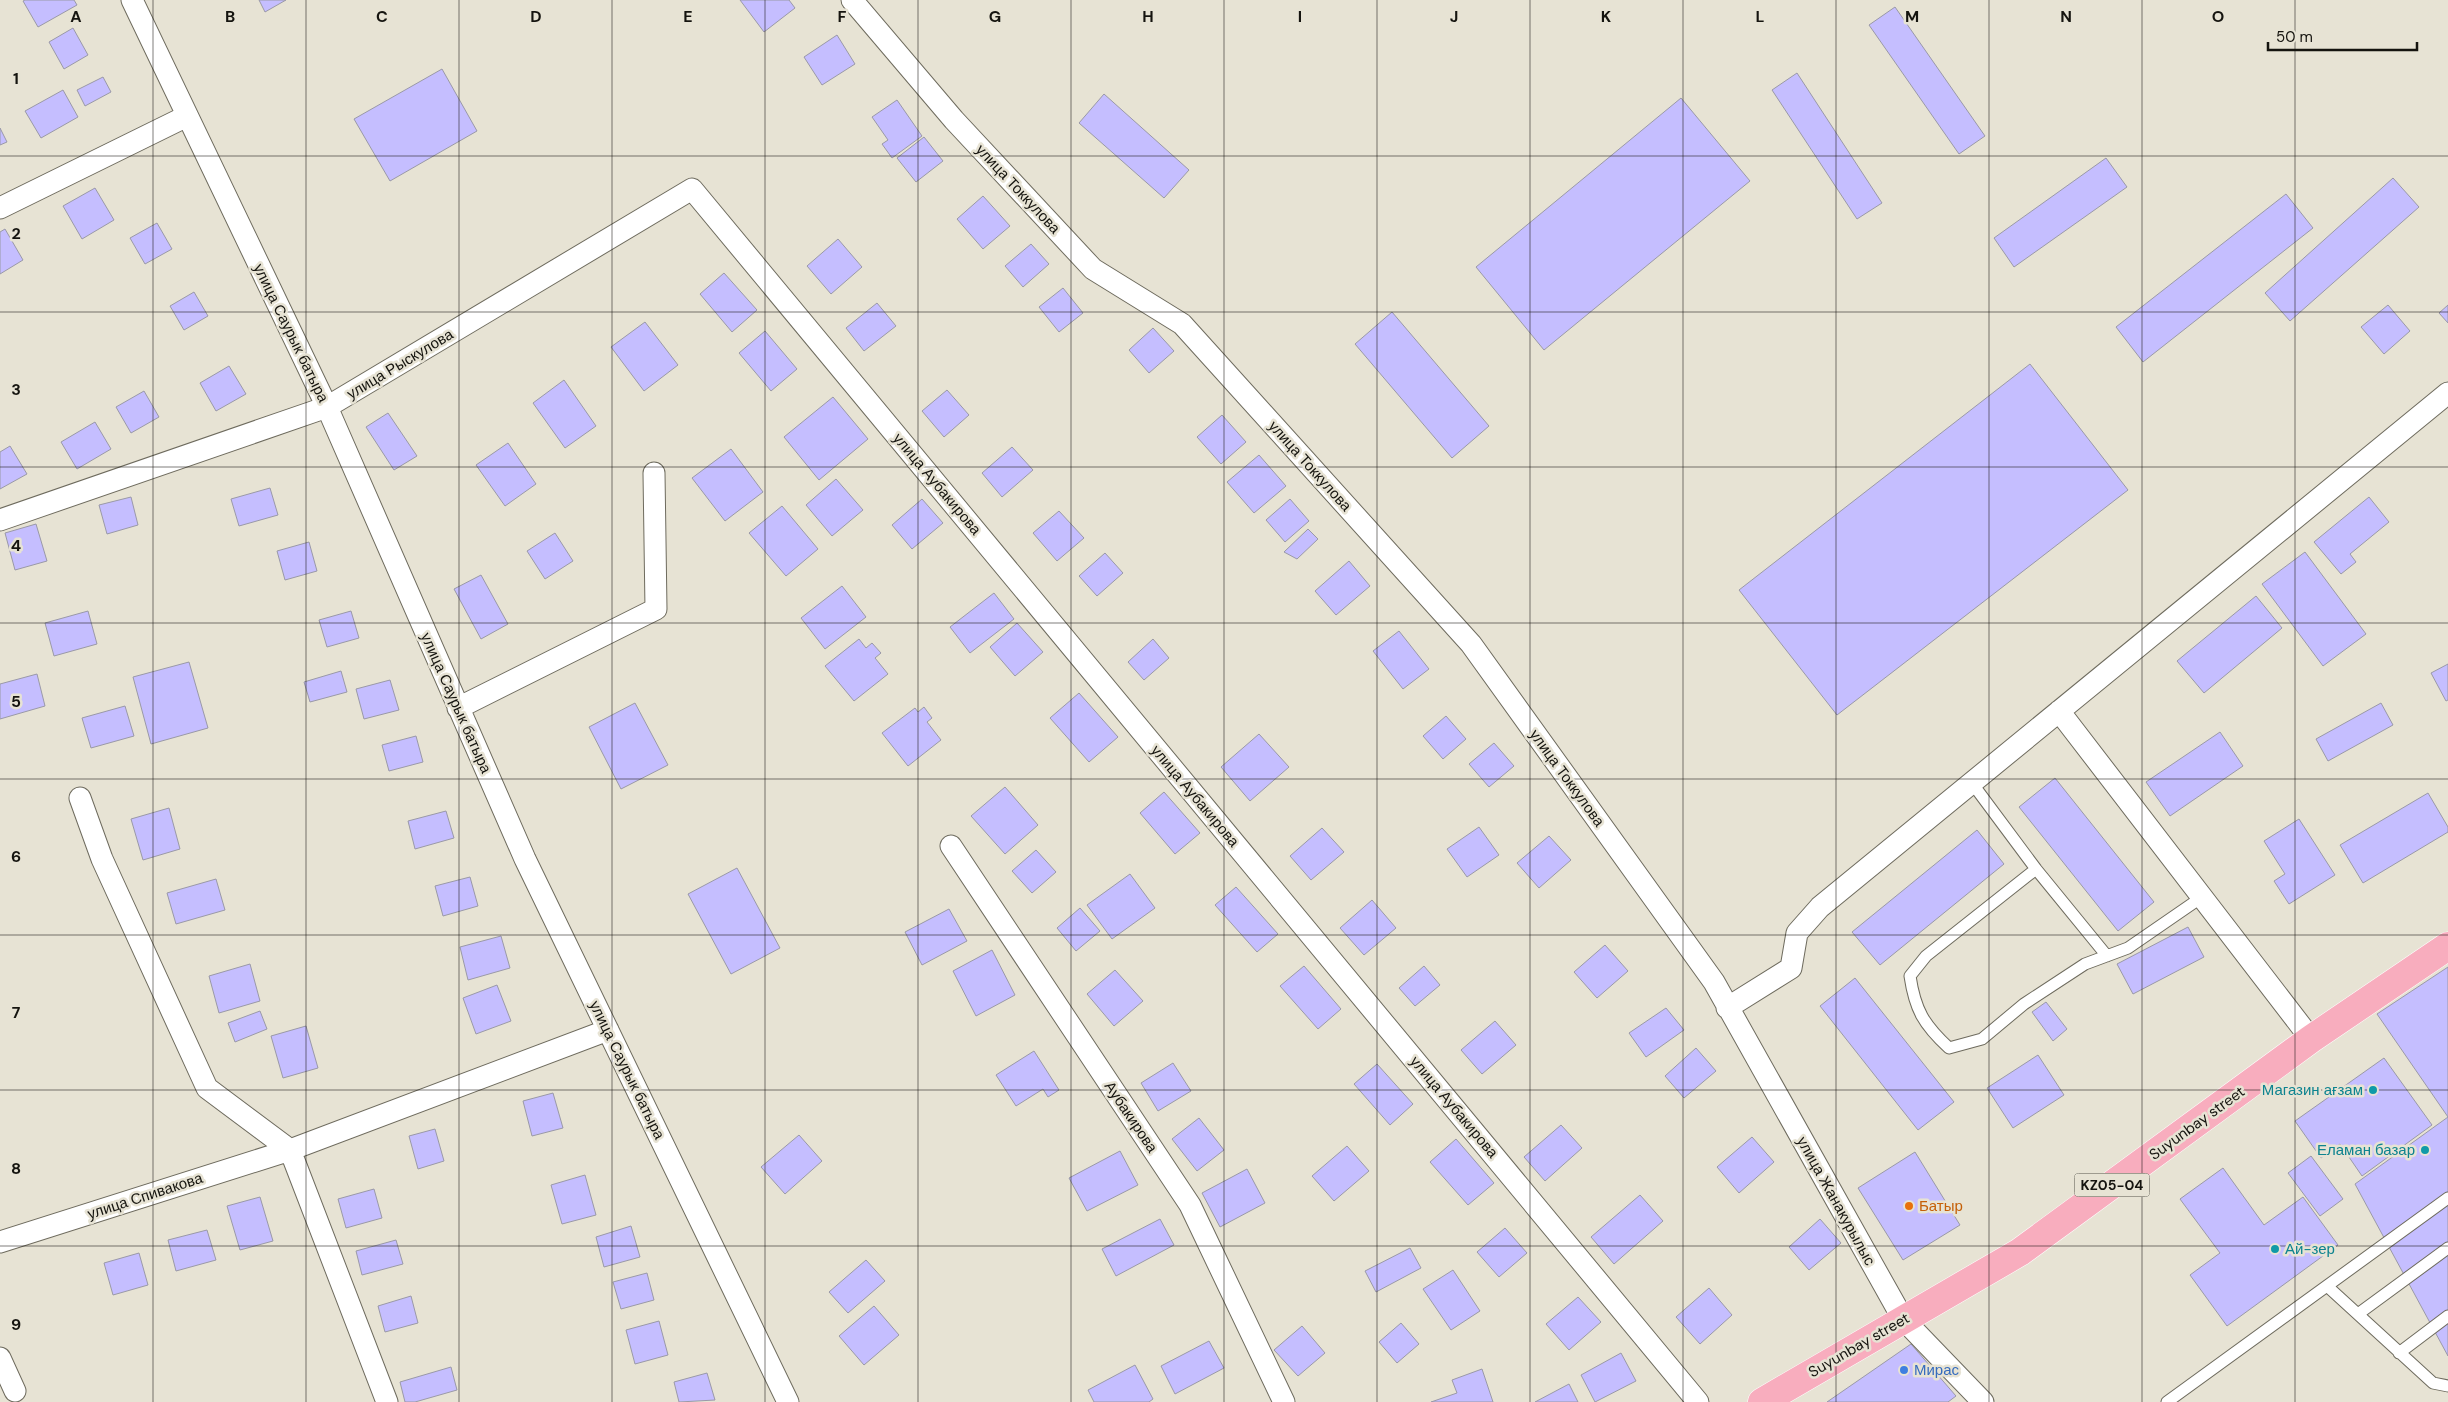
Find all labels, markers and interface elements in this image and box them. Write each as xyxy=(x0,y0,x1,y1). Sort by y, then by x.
text: A xyxy=(70,6,82,27)
text: B xyxy=(225,6,235,27)
text: C xyxy=(376,6,388,27)
text: D xyxy=(530,6,542,27)
text: E xyxy=(683,6,693,27)
text: F xyxy=(838,6,847,27)
text: G xyxy=(989,6,1001,27)
text: H xyxy=(1142,6,1154,27)
text: I xyxy=(1298,6,1302,27)
text: J xyxy=(1450,6,1458,27)
text: K xyxy=(1601,6,1612,27)
text: L xyxy=(1756,6,1765,27)
text: M xyxy=(1905,6,1919,27)
text: N xyxy=(2060,6,2072,27)
text: O xyxy=(2212,6,2224,27)
scale bar xyxy=(2268,20,2417,52)
text: 50 m xyxy=(2276,27,2313,47)
text: 1 xyxy=(13,68,19,89)
street label: улица Токкулова xyxy=(971,140,1065,239)
text: 2 xyxy=(11,223,21,244)
street label: улица Саурык батыра xyxy=(249,260,334,406)
street label: улица Рыскулова xyxy=(343,324,457,404)
text: 3 xyxy=(11,379,21,400)
street label: улица Токкулова xyxy=(1264,416,1356,516)
street label: улица Аубакирова xyxy=(888,429,986,540)
text: 4 xyxy=(11,535,21,556)
street label: улица Саурык батыра xyxy=(416,629,496,777)
text: 5 xyxy=(11,691,21,712)
street label: улица Токкулова xyxy=(1525,725,1609,831)
street label: улица Аубакирова xyxy=(1146,741,1244,852)
text: 6 xyxy=(11,846,21,867)
street label: улица Саурык батыра xyxy=(585,997,670,1143)
text: 7 xyxy=(12,1002,21,1023)
street label: улица Аубакирова xyxy=(1405,1052,1503,1163)
street label: Аубакирова xyxy=(1100,1077,1163,1157)
place label: Магазин ағзам xyxy=(2262,1080,2363,1100)
street label: Suyunbay street xyxy=(2145,1081,2249,1164)
marker: Магазин ағзам xyxy=(2367,1084,2379,1096)
street label: улица Жанакурылыс xyxy=(1792,1133,1880,1269)
place label: Еламан базар xyxy=(2317,1140,2415,1160)
marker: Еламан базар xyxy=(2419,1144,2431,1156)
text: 8 xyxy=(11,1158,21,1179)
street label: улица Спивакова xyxy=(85,1168,206,1224)
road number: KZ05-04 xyxy=(2074,1174,2150,1196)
place label: Батыр xyxy=(1919,1196,1963,1216)
marker: Батыр xyxy=(1903,1200,1915,1212)
place label: Ай-зер xyxy=(2285,1239,2335,1259)
marker: Ай-зер xyxy=(2269,1243,2281,1255)
street label: Suyunbay street xyxy=(1805,1308,1913,1382)
text: 9 xyxy=(11,1314,21,1335)
place label: Мирас xyxy=(1914,1360,1960,1380)
marker: Мирас xyxy=(1898,1364,1910,1376)

